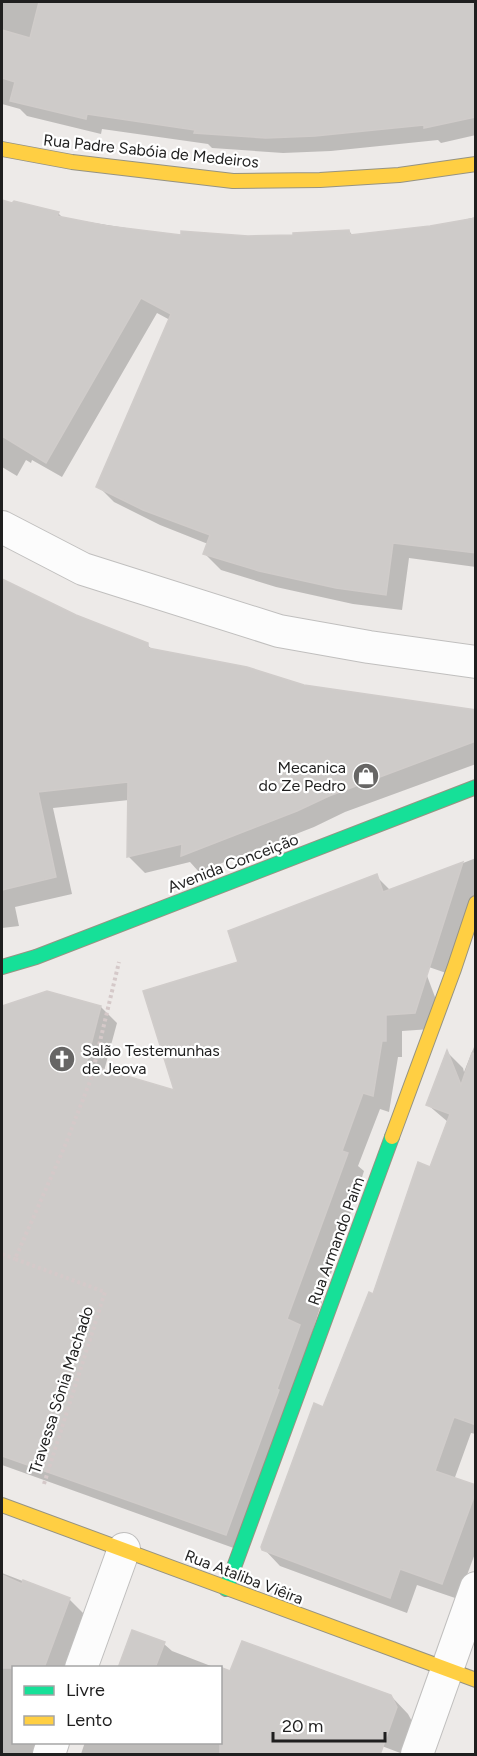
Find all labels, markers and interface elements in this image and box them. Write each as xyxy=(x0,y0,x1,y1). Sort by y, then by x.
street label: Rua Padre Sabóia de Medeiros xyxy=(42,130,260,172)
place label: Mecanica do Ze Pedro xyxy=(259,758,346,795)
shop icon: Mecanica do Ze Pedro xyxy=(351,761,381,791)
street label: Avenida Conceição xyxy=(165,829,301,897)
place label: Salão Testemunhas de Jeova xyxy=(82,1041,220,1078)
church icon: Salão Testemunhas de Jeova xyxy=(47,1044,77,1074)
street label: Rua Armando Paim xyxy=(304,1174,368,1308)
street label: Travessa Sônia Machado xyxy=(25,1304,97,1476)
street label: Rua Ataliba Viêira xyxy=(182,1546,306,1608)
legend xyxy=(12,1666,222,1744)
text: Livre xyxy=(66,1679,105,1701)
scale bar xyxy=(273,1705,386,1743)
text: Lento xyxy=(66,1709,112,1731)
text: 20 m xyxy=(282,1715,323,1737)

